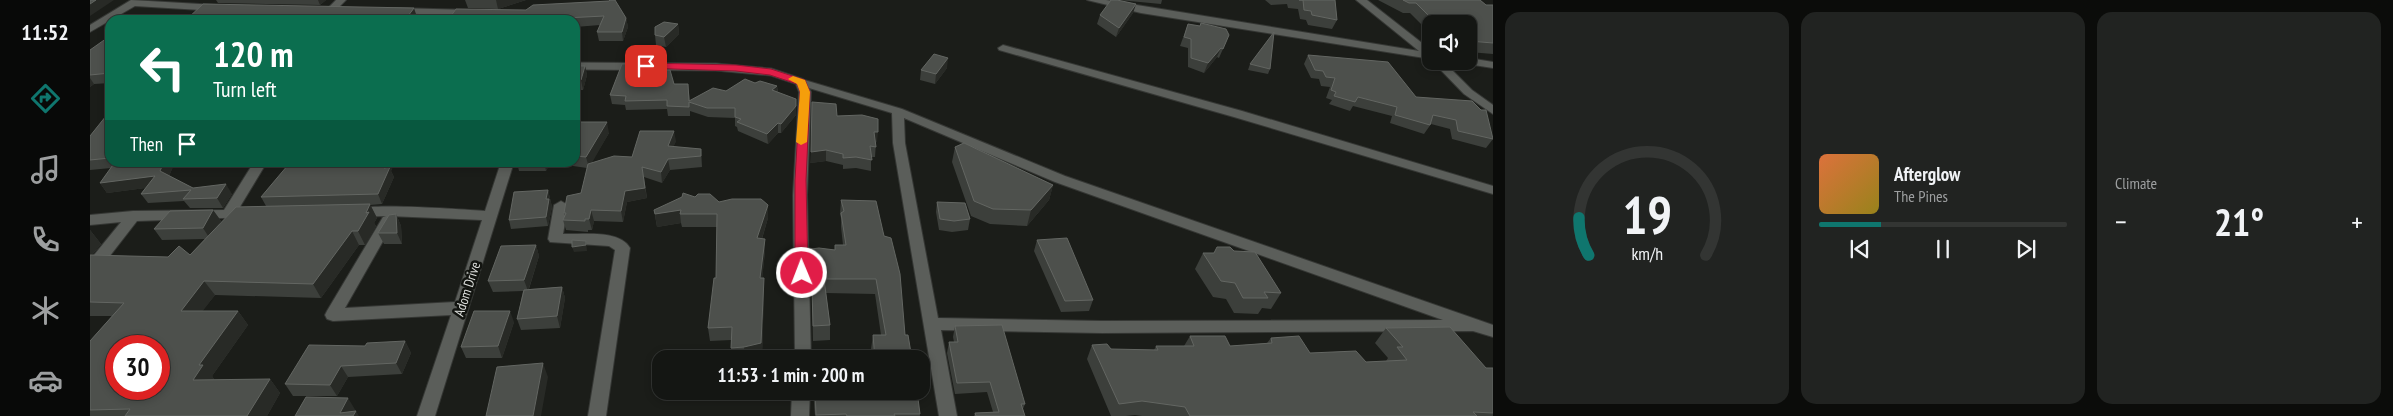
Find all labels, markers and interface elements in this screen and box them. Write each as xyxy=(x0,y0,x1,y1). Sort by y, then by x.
map controls xyxy=(1422,15,1477,70)
button: sound xyxy=(1422,15,1477,70)
text: 11:52 xyxy=(21,18,69,46)
text: 120 m xyxy=(213,31,294,77)
icon: left xyxy=(130,35,195,100)
pin xyxy=(625,45,667,87)
icon: arrive xyxy=(632,52,660,80)
text: Turn left xyxy=(213,75,277,103)
icon: directions xyxy=(28,81,63,116)
icon: arrive xyxy=(173,130,201,158)
text: Then xyxy=(130,132,163,156)
icon: music xyxy=(28,152,63,187)
text: Afterglow xyxy=(1894,162,1960,186)
text: Climate xyxy=(2115,173,2157,193)
text: 19 xyxy=(1622,181,1672,248)
text: The Pines xyxy=(1894,186,1948,206)
text: 21° xyxy=(2214,197,2264,246)
text: − xyxy=(2115,203,2127,240)
text: + xyxy=(2351,203,2363,240)
icon: phone xyxy=(28,222,63,257)
icon: previous xyxy=(1846,235,1874,263)
icon: pause xyxy=(1929,235,1957,263)
icon: next xyxy=(2012,235,2040,263)
text: km/h xyxy=(1631,242,1663,265)
position arrow xyxy=(775,246,827,298)
street label: Adom Drive xyxy=(450,259,484,319)
icon: climate xyxy=(28,293,63,328)
speed limit sign: 30 xyxy=(105,335,170,400)
icon: car xyxy=(28,363,63,398)
text: 11:53 · 1 min · 200 m xyxy=(718,363,864,387)

